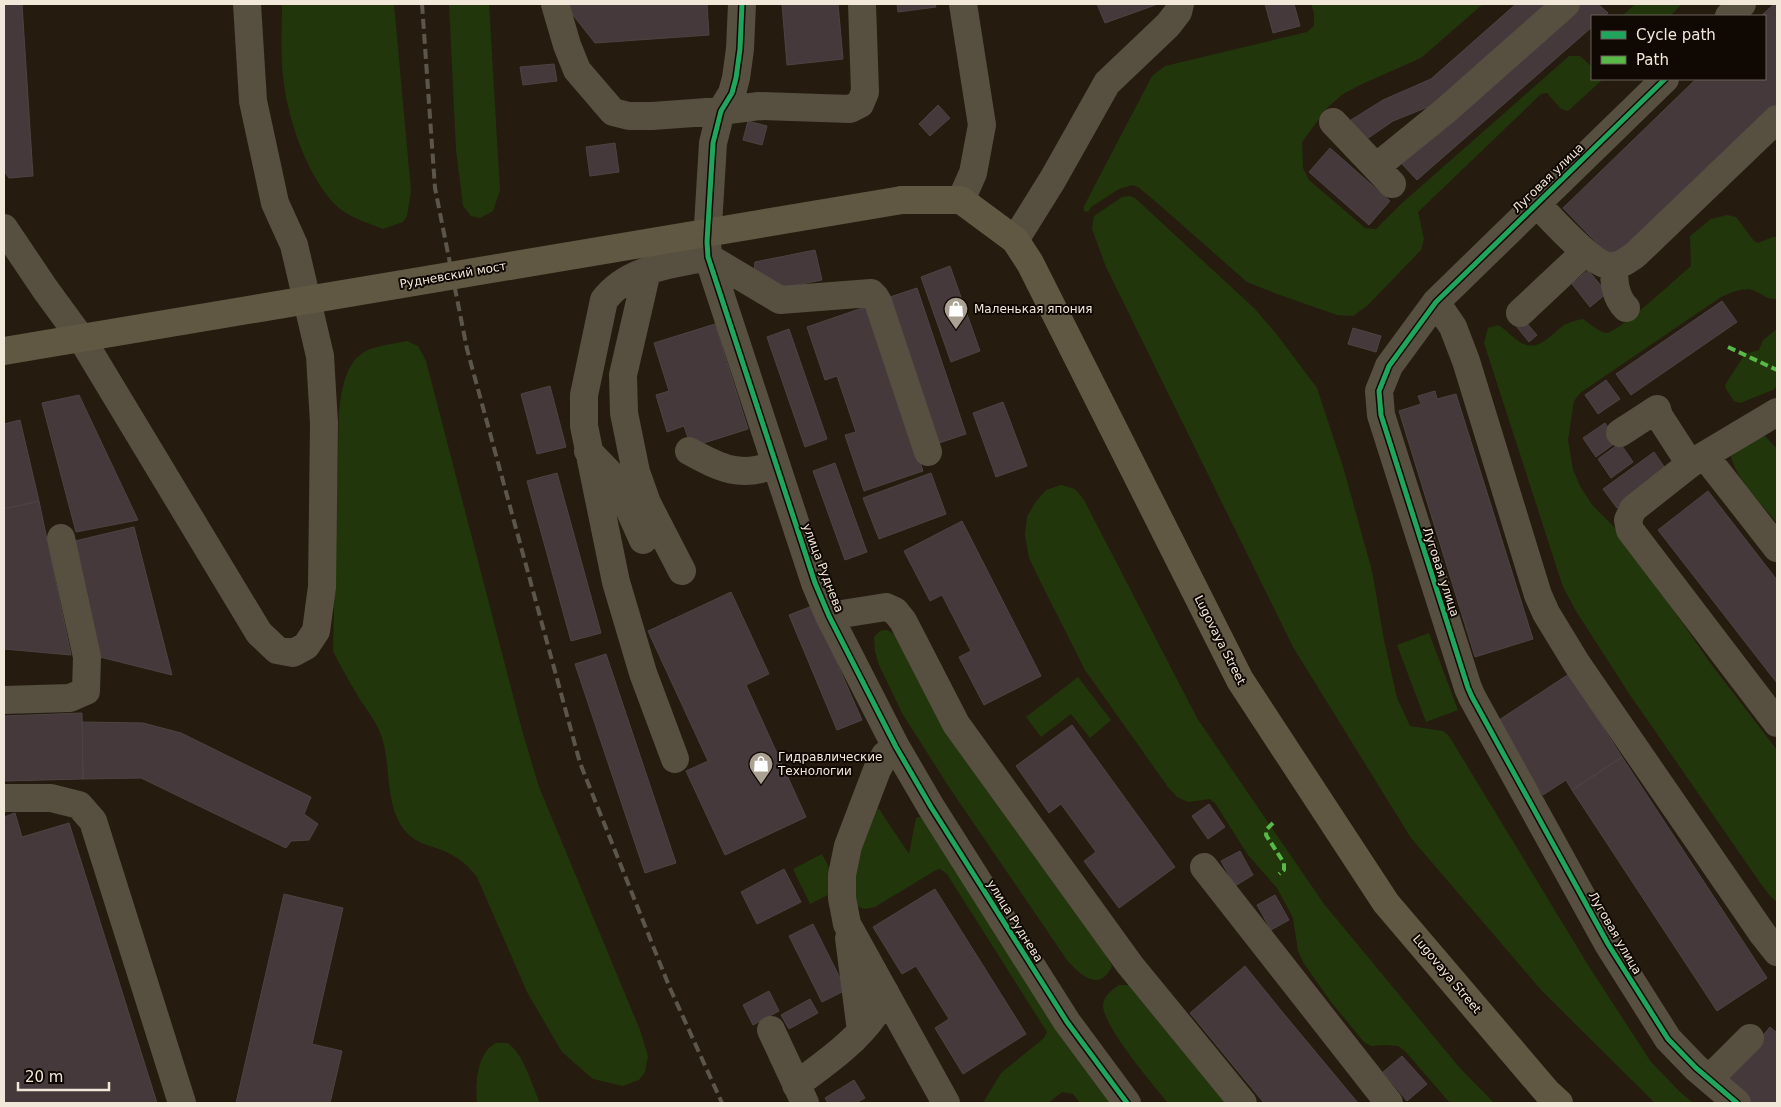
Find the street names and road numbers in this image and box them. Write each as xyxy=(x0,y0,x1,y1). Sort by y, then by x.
street label: Луговая улица xyxy=(1510,141,1586,215)
street label: Рудневский мост xyxy=(399,259,507,291)
street label: улица Руднева xyxy=(800,522,846,614)
street label: Луговая улица xyxy=(1420,525,1462,619)
street label: Lugovaya Street xyxy=(1191,593,1249,687)
street label: улица Руднева xyxy=(984,877,1046,965)
street label: Луговая улица xyxy=(1586,889,1644,977)
street label: Lugovaya Street xyxy=(1410,932,1484,1016)

